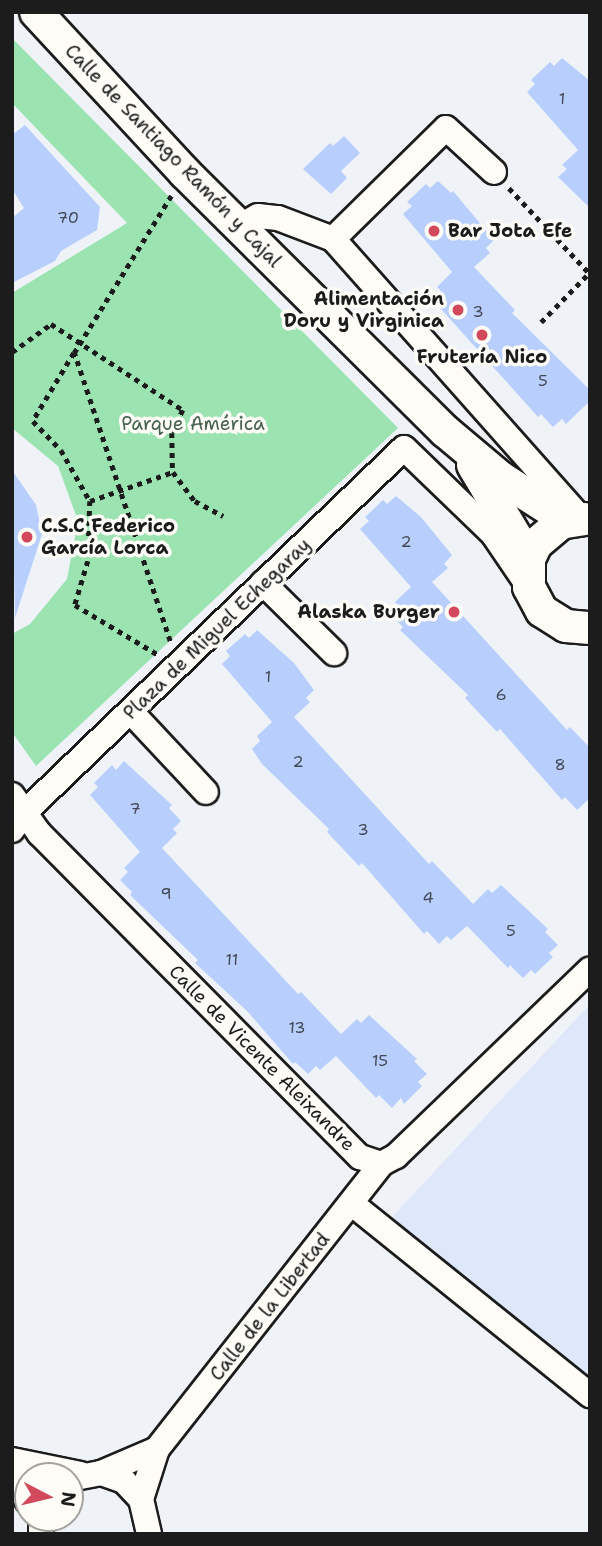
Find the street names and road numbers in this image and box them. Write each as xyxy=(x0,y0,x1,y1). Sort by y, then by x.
street label: Calle de Santiago Ramón y Cajal xyxy=(60,40,286,272)
street label: Plaza de Miguel Echegaray xyxy=(119,533,315,725)
street label: Calle de Vicente Aleixandre xyxy=(164,960,360,1156)
street label: Calle de la Libertad xyxy=(205,1229,335,1385)

